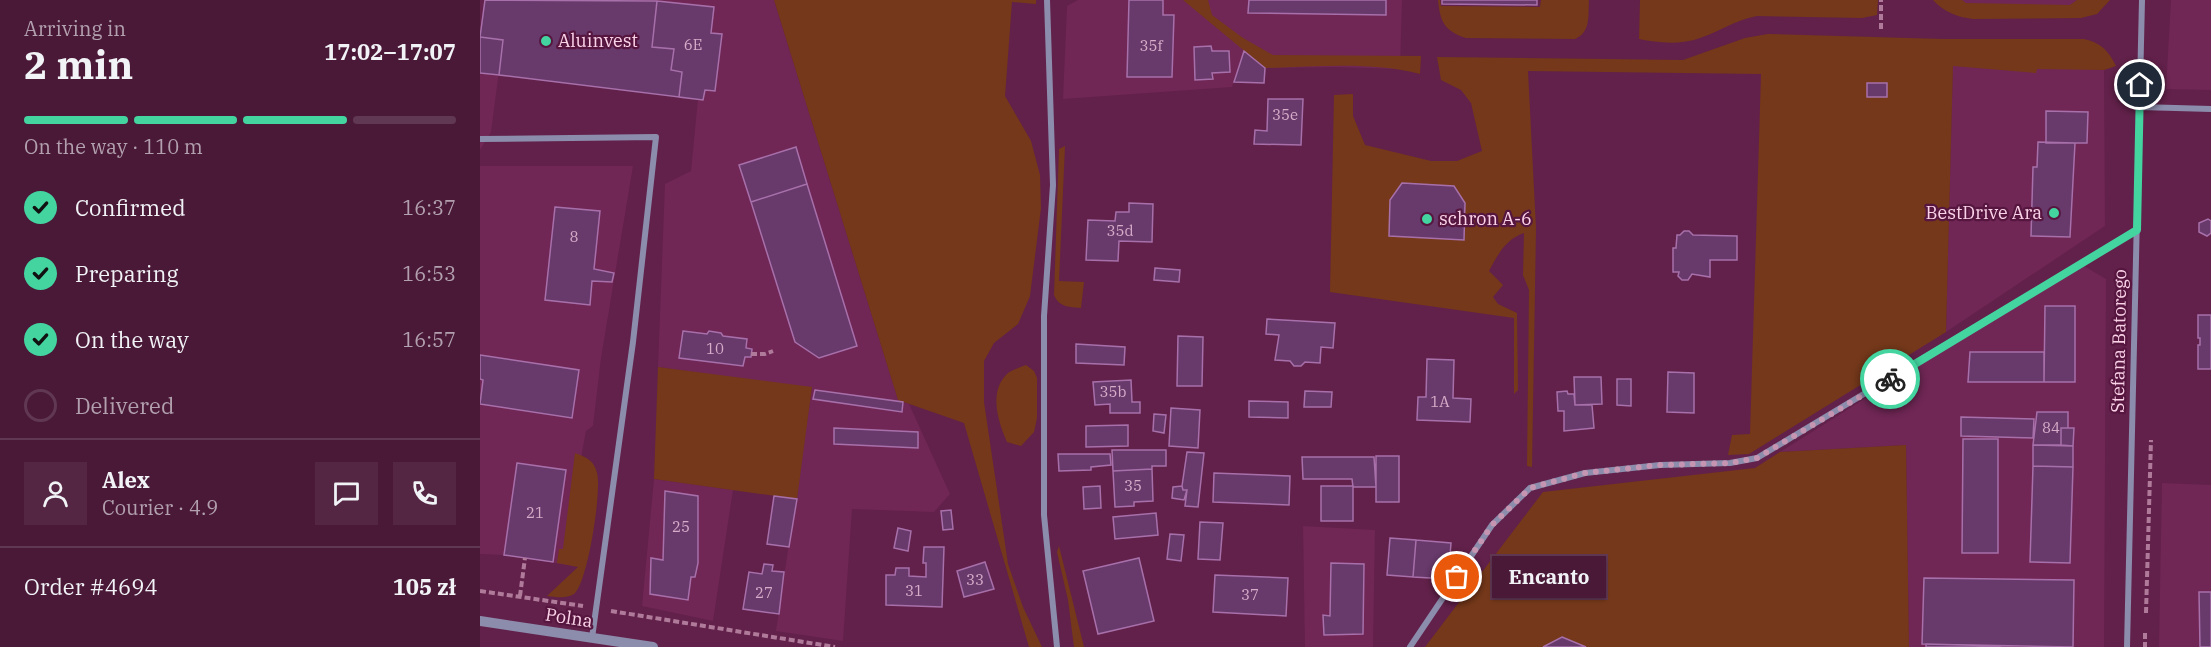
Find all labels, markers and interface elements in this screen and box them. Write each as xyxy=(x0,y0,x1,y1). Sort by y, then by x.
text: Arriving in xyxy=(24,15,126,42)
place label: Aluinvest xyxy=(558,29,638,52)
marker: Aluinvest xyxy=(539,34,553,48)
house number: 6E xyxy=(684,35,702,54)
house number: 35f xyxy=(1139,36,1163,55)
text: 17:02–17:07 xyxy=(324,37,456,66)
text: 2 min xyxy=(24,39,133,90)
pin xyxy=(2114,59,2165,110)
icon: home xyxy=(2123,68,2156,101)
house number: 35e xyxy=(1272,105,1298,124)
text: On the way · 110 m xyxy=(24,133,203,160)
icon: check xyxy=(24,191,57,224)
text: Confirmed xyxy=(75,193,186,222)
text: 16:37 xyxy=(402,194,456,221)
place label: BestDrive Ara xyxy=(1926,201,2042,224)
marker: BestDrive Ara xyxy=(2047,206,2061,220)
place label: schron A-6 xyxy=(1439,207,1532,230)
marker: schron A-6 xyxy=(1420,212,1434,226)
house number: 35d xyxy=(1106,221,1134,240)
house number: 8 xyxy=(569,227,579,246)
icon: check xyxy=(24,257,57,290)
text: Preparing xyxy=(75,259,179,288)
text: 16:53 xyxy=(402,260,456,287)
street label: Stefana Batorego xyxy=(2106,269,2131,413)
icon: check xyxy=(24,323,57,356)
text: On the way xyxy=(75,325,189,354)
text: 16:57 xyxy=(402,326,456,353)
house number: 10 xyxy=(706,339,724,358)
courier xyxy=(1860,349,1920,409)
icon: bike xyxy=(1874,363,1907,396)
house number: 35b xyxy=(1100,382,1127,401)
text: Delivered xyxy=(75,391,174,420)
house number: 1A xyxy=(1430,392,1450,411)
house number: 84 xyxy=(2042,418,2060,437)
button: person xyxy=(24,462,87,525)
button: chat xyxy=(315,462,378,525)
button: phone xyxy=(393,462,456,525)
text: Alex xyxy=(102,465,150,494)
house number: 35 xyxy=(1124,476,1142,495)
text: Courier · 4.9 xyxy=(102,494,218,521)
house number: 21 xyxy=(526,503,544,522)
house number: 25 xyxy=(672,517,690,536)
pin xyxy=(1431,551,1482,602)
callout: Encanto xyxy=(1493,556,1607,598)
icon: bag xyxy=(1440,560,1473,593)
text: Encanto xyxy=(1509,563,1589,590)
house number: 33 xyxy=(966,570,984,589)
text: Order #4694 xyxy=(24,572,158,601)
text: 105 zł xyxy=(393,572,456,601)
house number: 31 xyxy=(905,581,923,600)
house number: 27 xyxy=(755,583,773,602)
house number: 37 xyxy=(1241,585,1259,604)
street label: Polna xyxy=(544,602,595,633)

